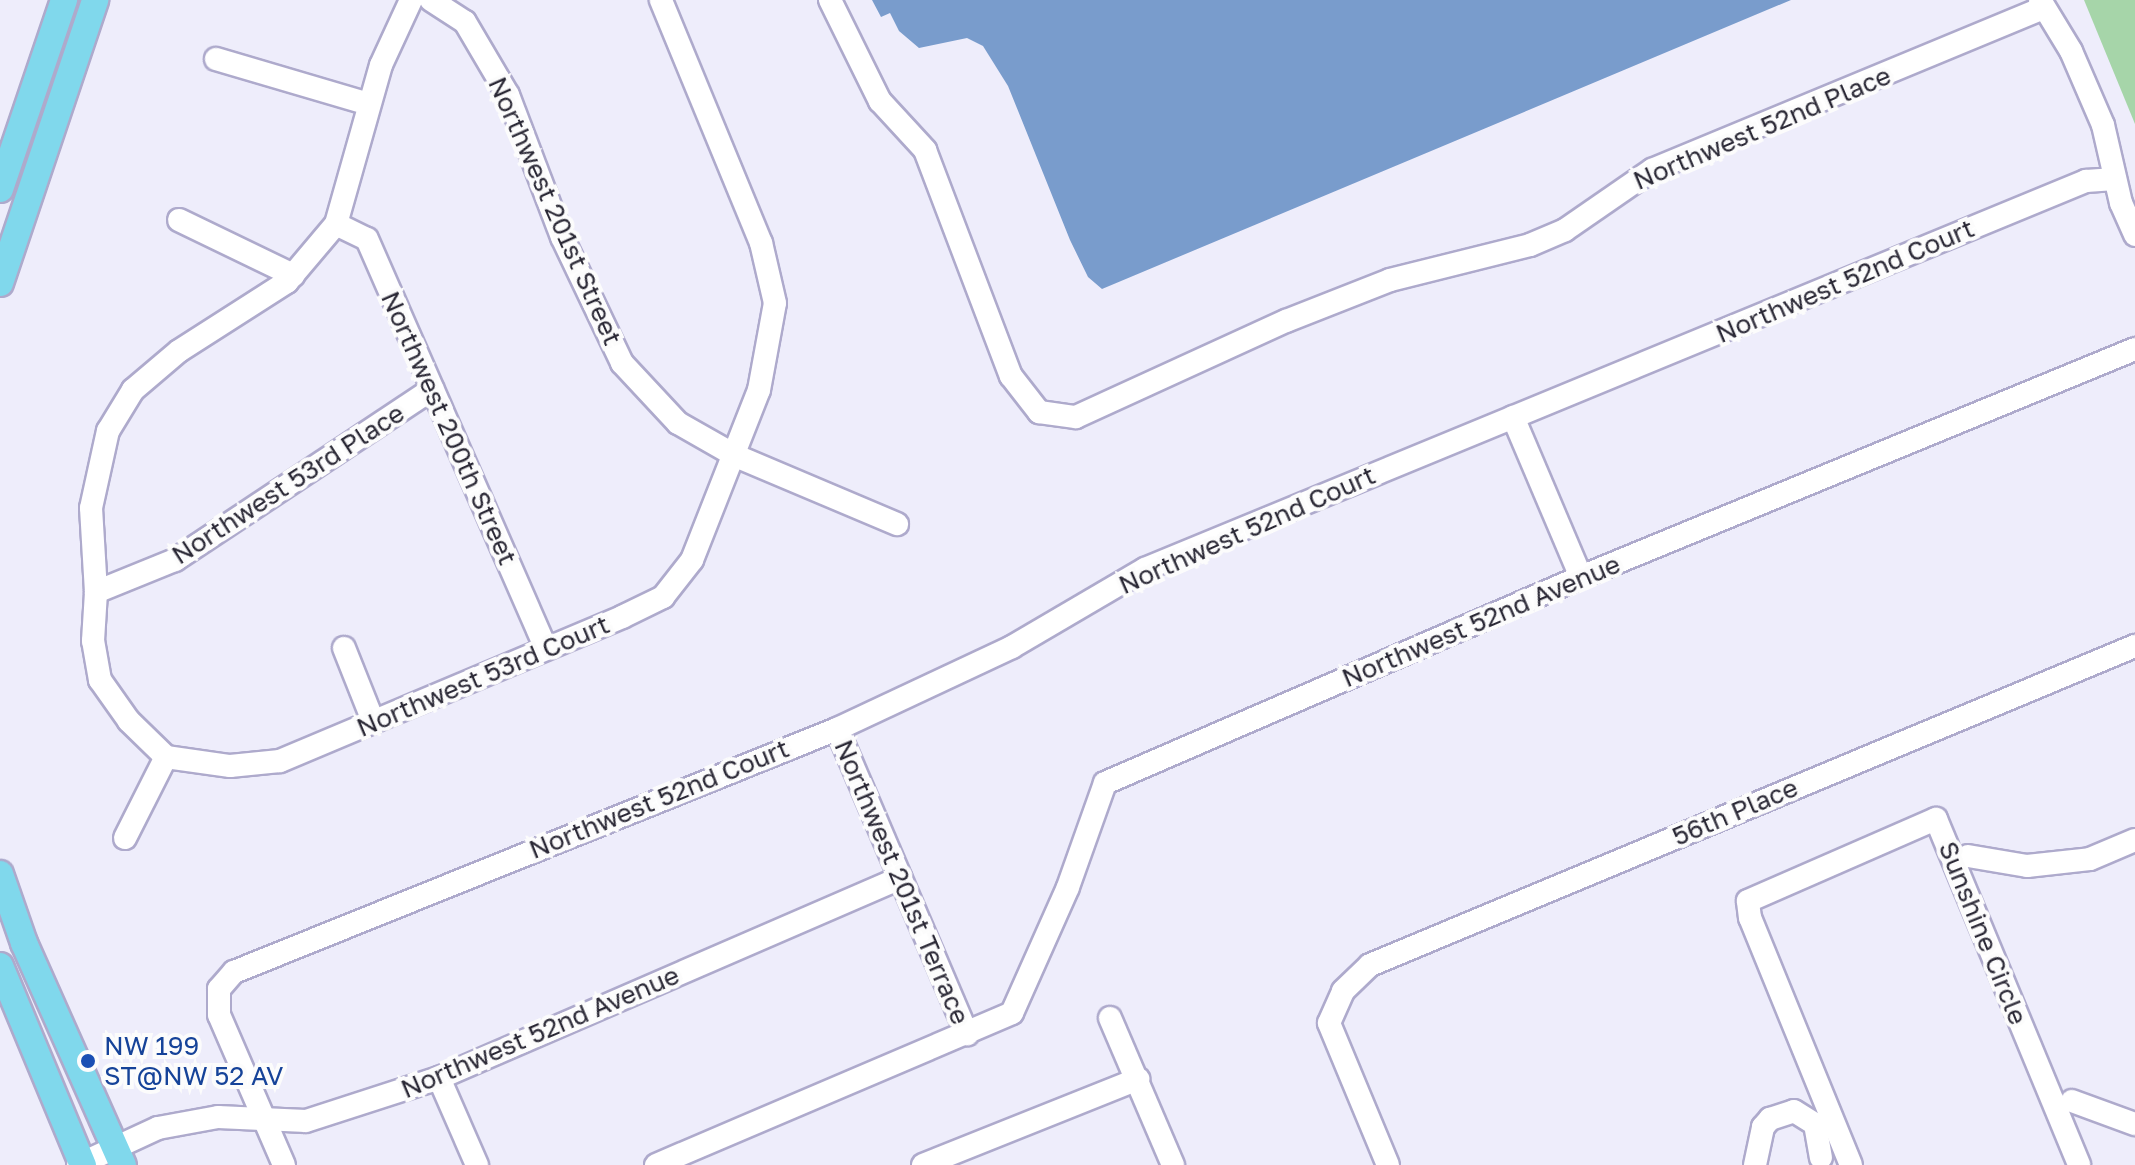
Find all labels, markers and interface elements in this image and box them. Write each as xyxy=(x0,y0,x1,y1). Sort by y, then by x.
street label: Northwest 52nd Place xyxy=(1629,60,1895,196)
street label: Northwest 201st Street xyxy=(482,72,628,350)
street label: Northwest 52nd Court xyxy=(1711,212,1979,350)
street label: Northwest 200th Street xyxy=(375,287,523,569)
street label: Northwest 53rd Place xyxy=(166,397,410,571)
street label: Northwest 52nd Court xyxy=(1114,459,1380,601)
street label: Northwest 52nd Avenue xyxy=(1337,548,1625,694)
street label: Northwest 53rd Court xyxy=(352,609,614,743)
street label: Northwest 52nd Court xyxy=(525,733,793,865)
street label: Northwest 201st Terrace xyxy=(828,735,976,1029)
street label: 56th Place xyxy=(1668,772,1802,852)
street label: Sunshine Circle xyxy=(1932,837,2034,1029)
street label: Northwest 52nd Avenue xyxy=(396,959,684,1105)
place label: NW 199 ST@NW 52 AV xyxy=(104,1030,283,1092)
marker: NW 199 ST@NW 52 AV xyxy=(79,1052,97,1070)

